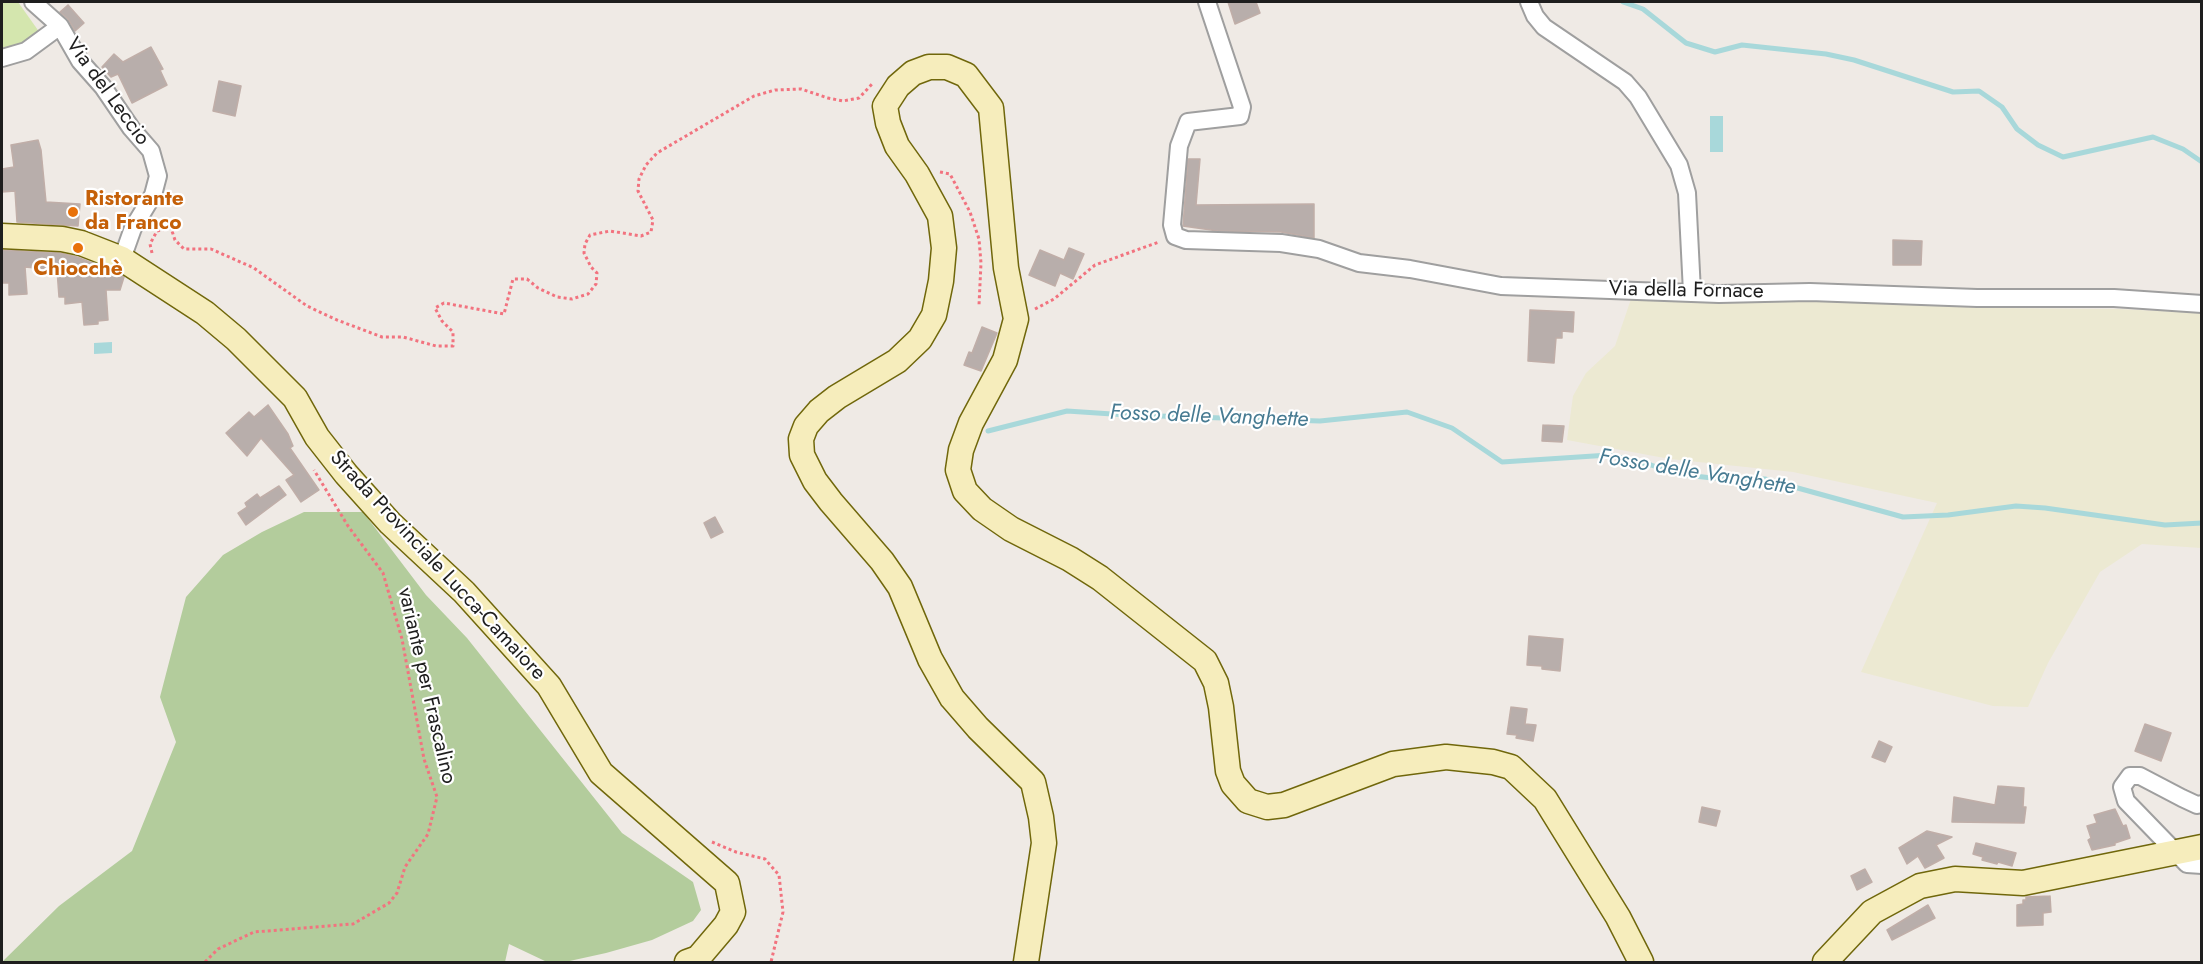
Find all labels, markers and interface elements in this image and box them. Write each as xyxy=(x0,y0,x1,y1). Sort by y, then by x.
street label: Via del Leccio xyxy=(60,33,154,151)
place label: Ristorante da Franco xyxy=(85,187,184,237)
marker: Ristorante da Franco xyxy=(66,205,80,219)
marker: Chiocchè xyxy=(71,241,85,255)
place label: Chiocchè xyxy=(33,257,123,283)
street label: Via della Fornace xyxy=(1608,277,1764,305)
water label: Fosso delle Vanghette xyxy=(1109,400,1309,434)
water label: Fosso delle Vanghette xyxy=(1597,444,1797,502)
street label: Strada Provinciale Lucca-Camaiore xyxy=(324,446,550,686)
street label: variante per Frascalino xyxy=(391,586,461,786)

